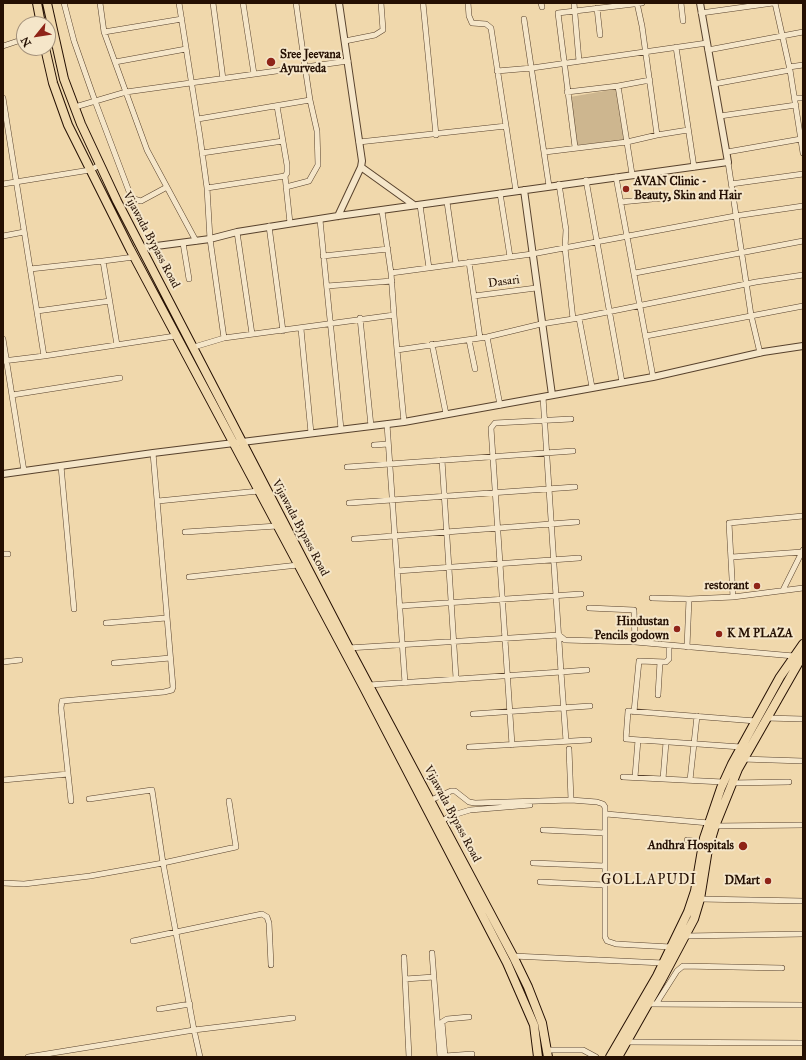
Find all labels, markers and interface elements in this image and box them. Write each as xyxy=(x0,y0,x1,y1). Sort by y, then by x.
north arrow xyxy=(16,16,56,56)
text: N xyxy=(18,34,34,49)
place label: Sree Jeevana Ayurveda xyxy=(280,48,341,76)
marker: Sree Jeevana Ayurveda xyxy=(265,56,277,68)
place label: AVAN Clinic - Beauty, Skin and Hair xyxy=(634,175,742,203)
marker: AVAN Clinic - Beauty, Skin and Hair xyxy=(621,184,631,194)
street label: Vijawada Bypass Road xyxy=(119,189,183,291)
street label: Dasari xyxy=(487,273,521,291)
street label: Vijawada Bypass Road xyxy=(268,477,332,579)
place label: restorant xyxy=(705,579,749,593)
marker: restorant xyxy=(752,581,762,591)
place label: Hindustan Pencils godown xyxy=(594,615,669,643)
marker: Hindustan Pencils godown xyxy=(672,624,682,634)
place label: K M PLAZA xyxy=(727,627,793,641)
marker: K M PLAZA xyxy=(714,629,724,639)
street label: Vijawada Bypass Road xyxy=(420,763,484,865)
place label: Andhra Hospitals xyxy=(648,839,734,853)
marker: Andhra Hospitals xyxy=(737,840,749,852)
district label: GOLLAPUDI xyxy=(601,873,697,889)
place label: DMart xyxy=(724,874,760,888)
marker: DMart xyxy=(763,876,773,886)

